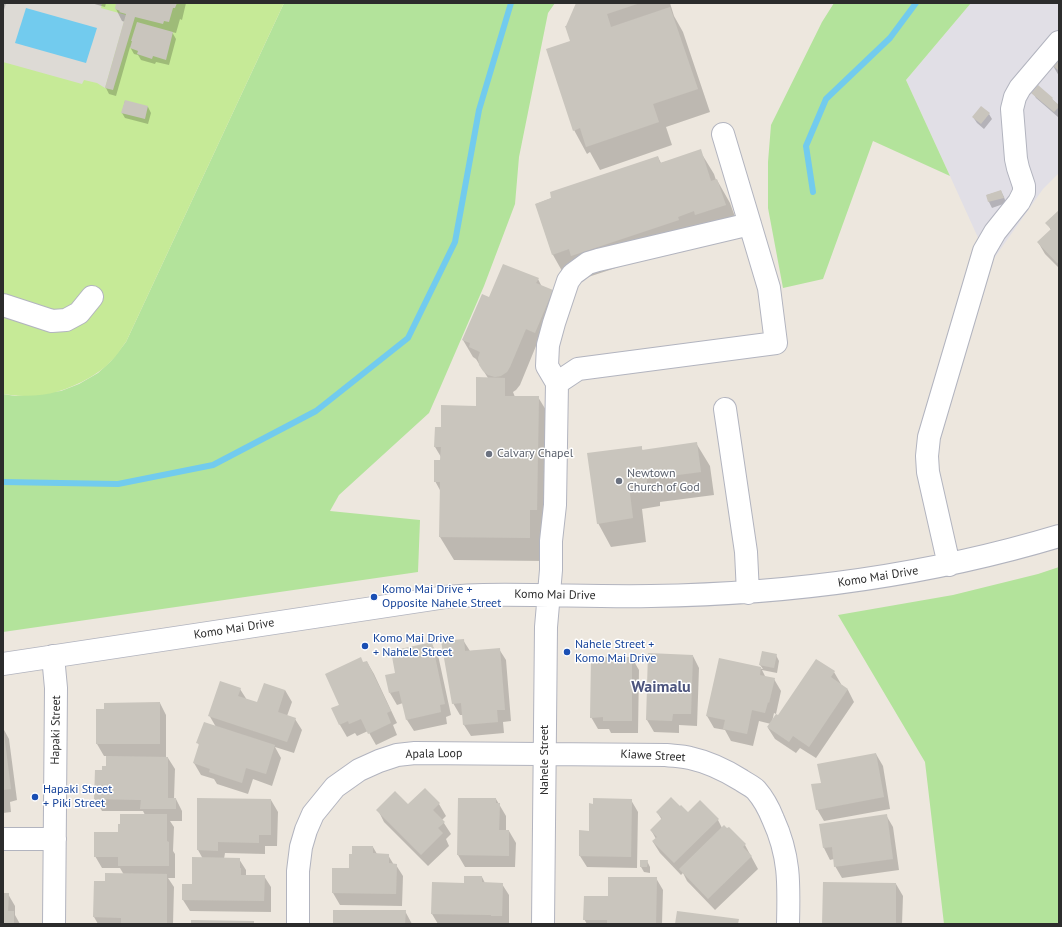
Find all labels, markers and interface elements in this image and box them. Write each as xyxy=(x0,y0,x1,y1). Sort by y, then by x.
place label: Calvary Chapel xyxy=(497,447,573,461)
marker: Calvary Chapel xyxy=(484,449,494,459)
place label: Newtown Church of God xyxy=(627,467,700,495)
marker: Newtown Church of God xyxy=(614,476,624,486)
street label: Komo Mai Drive xyxy=(837,564,919,590)
place label: Komo Mai Drive + Opposite Nahele Street xyxy=(382,583,501,611)
street label: Komo Mai Drive xyxy=(514,587,596,603)
marker: Komo Mai Drive + Opposite Nahele Street xyxy=(369,592,379,602)
street label: Komo Mai Drive xyxy=(193,616,275,642)
place label: Komo Mai Drive + Nahele Street xyxy=(373,632,454,660)
place label: Nahele Street + Komo Mai Drive xyxy=(575,638,656,666)
marker: Komo Mai Drive + Nahele Street xyxy=(360,641,370,651)
marker: Nahele Street + Komo Mai Drive xyxy=(562,647,572,657)
district label: Waimalu xyxy=(631,677,691,697)
street label: Hapaki Street xyxy=(48,695,64,765)
street label: Nahele Street xyxy=(538,725,552,795)
street label: Apala Loop xyxy=(405,746,463,762)
street label: Kiawe Street xyxy=(620,747,686,765)
place label: Hapaki Street + Piki Street xyxy=(43,783,112,811)
marker: Hapaki Street + Piki Street xyxy=(30,792,40,802)

